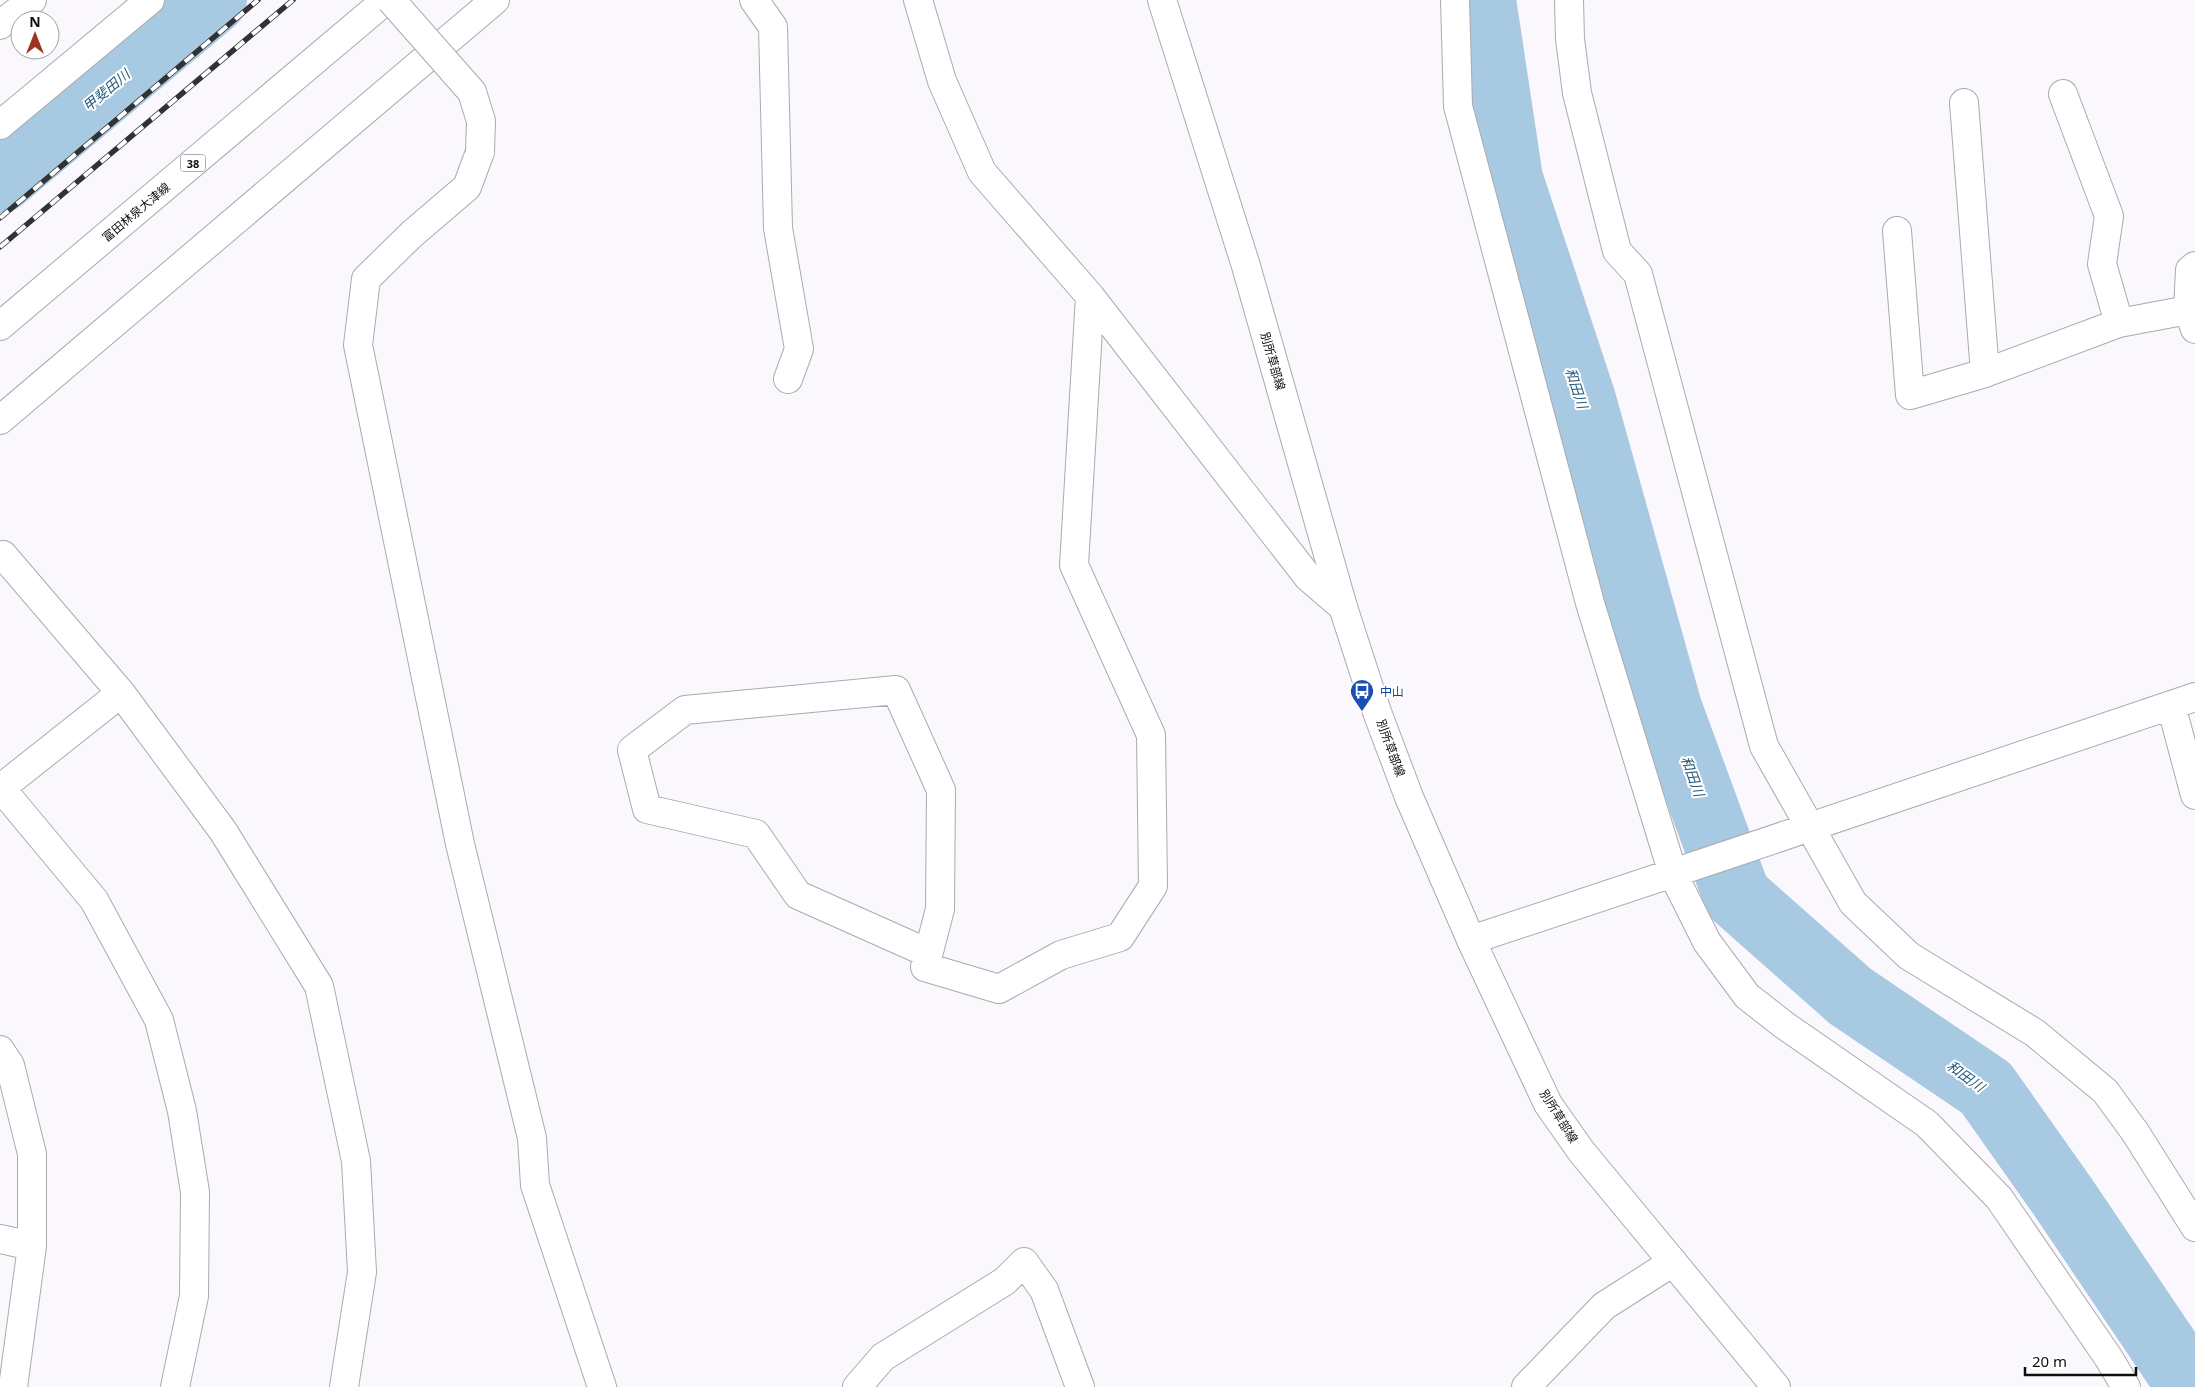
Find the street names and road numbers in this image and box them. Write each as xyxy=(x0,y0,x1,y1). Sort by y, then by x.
road number: 38 xyxy=(180,154,206,172)
street label: 富田林泉大津線 xyxy=(98,178,174,246)
street label: 別所草部線 xyxy=(1257,330,1289,392)
street label: 別所草部線 xyxy=(1373,717,1409,779)
street label: 別所草部線 xyxy=(1536,1086,1582,1146)

